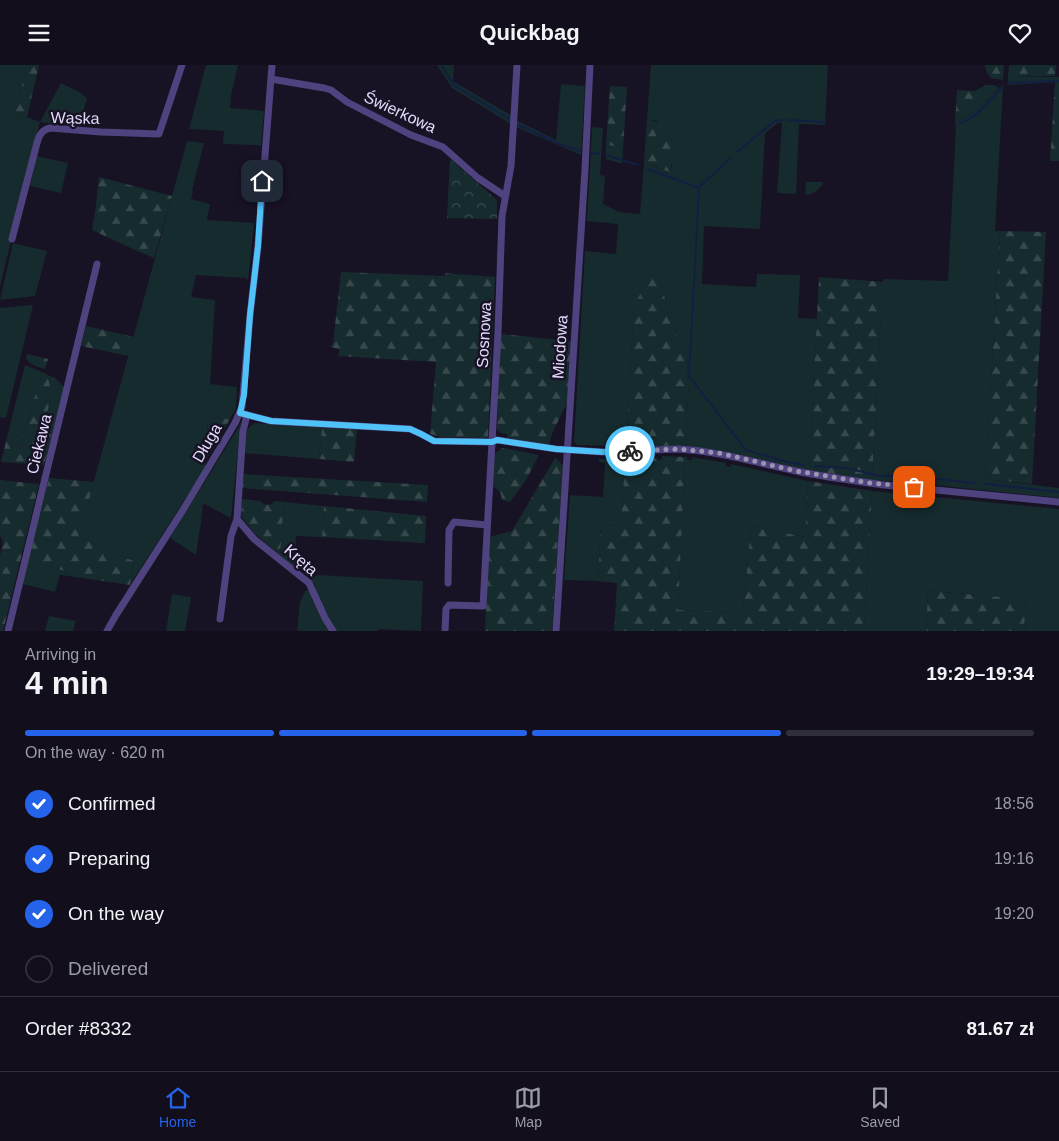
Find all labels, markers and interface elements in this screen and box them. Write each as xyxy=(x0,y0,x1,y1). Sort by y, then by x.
icon: menu xyxy=(25,19,53,47)
icon: heart xyxy=(1006,19,1034,47)
text: Quickbag xyxy=(479,20,580,45)
street label: Świerkowa xyxy=(361,87,439,136)
street label: Wąska xyxy=(50,109,100,127)
pin xyxy=(241,160,283,202)
icon: home xyxy=(248,167,276,195)
street label: Sosnowa xyxy=(474,302,494,368)
street label: Miodowa xyxy=(549,314,571,380)
street label: Ciekawa xyxy=(23,412,55,476)
street label: Długa xyxy=(189,421,225,465)
courier xyxy=(605,426,655,476)
icon: bike xyxy=(616,437,644,465)
pin xyxy=(893,466,935,508)
icon: bag xyxy=(900,473,928,501)
street label: Kręta xyxy=(281,541,321,579)
text: Arriving in xyxy=(25,646,96,663)
text: 19:29–19:34 xyxy=(926,663,1034,684)
text: 4 min xyxy=(25,665,109,701)
text: On the way · 620 m xyxy=(25,744,165,761)
icon: check xyxy=(25,790,53,818)
text: Confirmed xyxy=(68,793,156,814)
text: 18:56 xyxy=(994,795,1034,812)
icon: check xyxy=(25,845,53,873)
text: Preparing xyxy=(68,848,150,869)
text: 19:16 xyxy=(994,850,1034,867)
icon: check xyxy=(25,900,53,928)
text: On the way xyxy=(68,903,164,924)
text: 19:20 xyxy=(994,905,1034,922)
text: Delivered xyxy=(68,958,148,979)
text: Order #8332 xyxy=(25,1018,132,1039)
text: 81.67 zł xyxy=(966,1018,1034,1039)
tab: Home xyxy=(159,1084,196,1130)
tab: Map xyxy=(514,1084,542,1130)
tab: Saved xyxy=(860,1084,900,1130)

